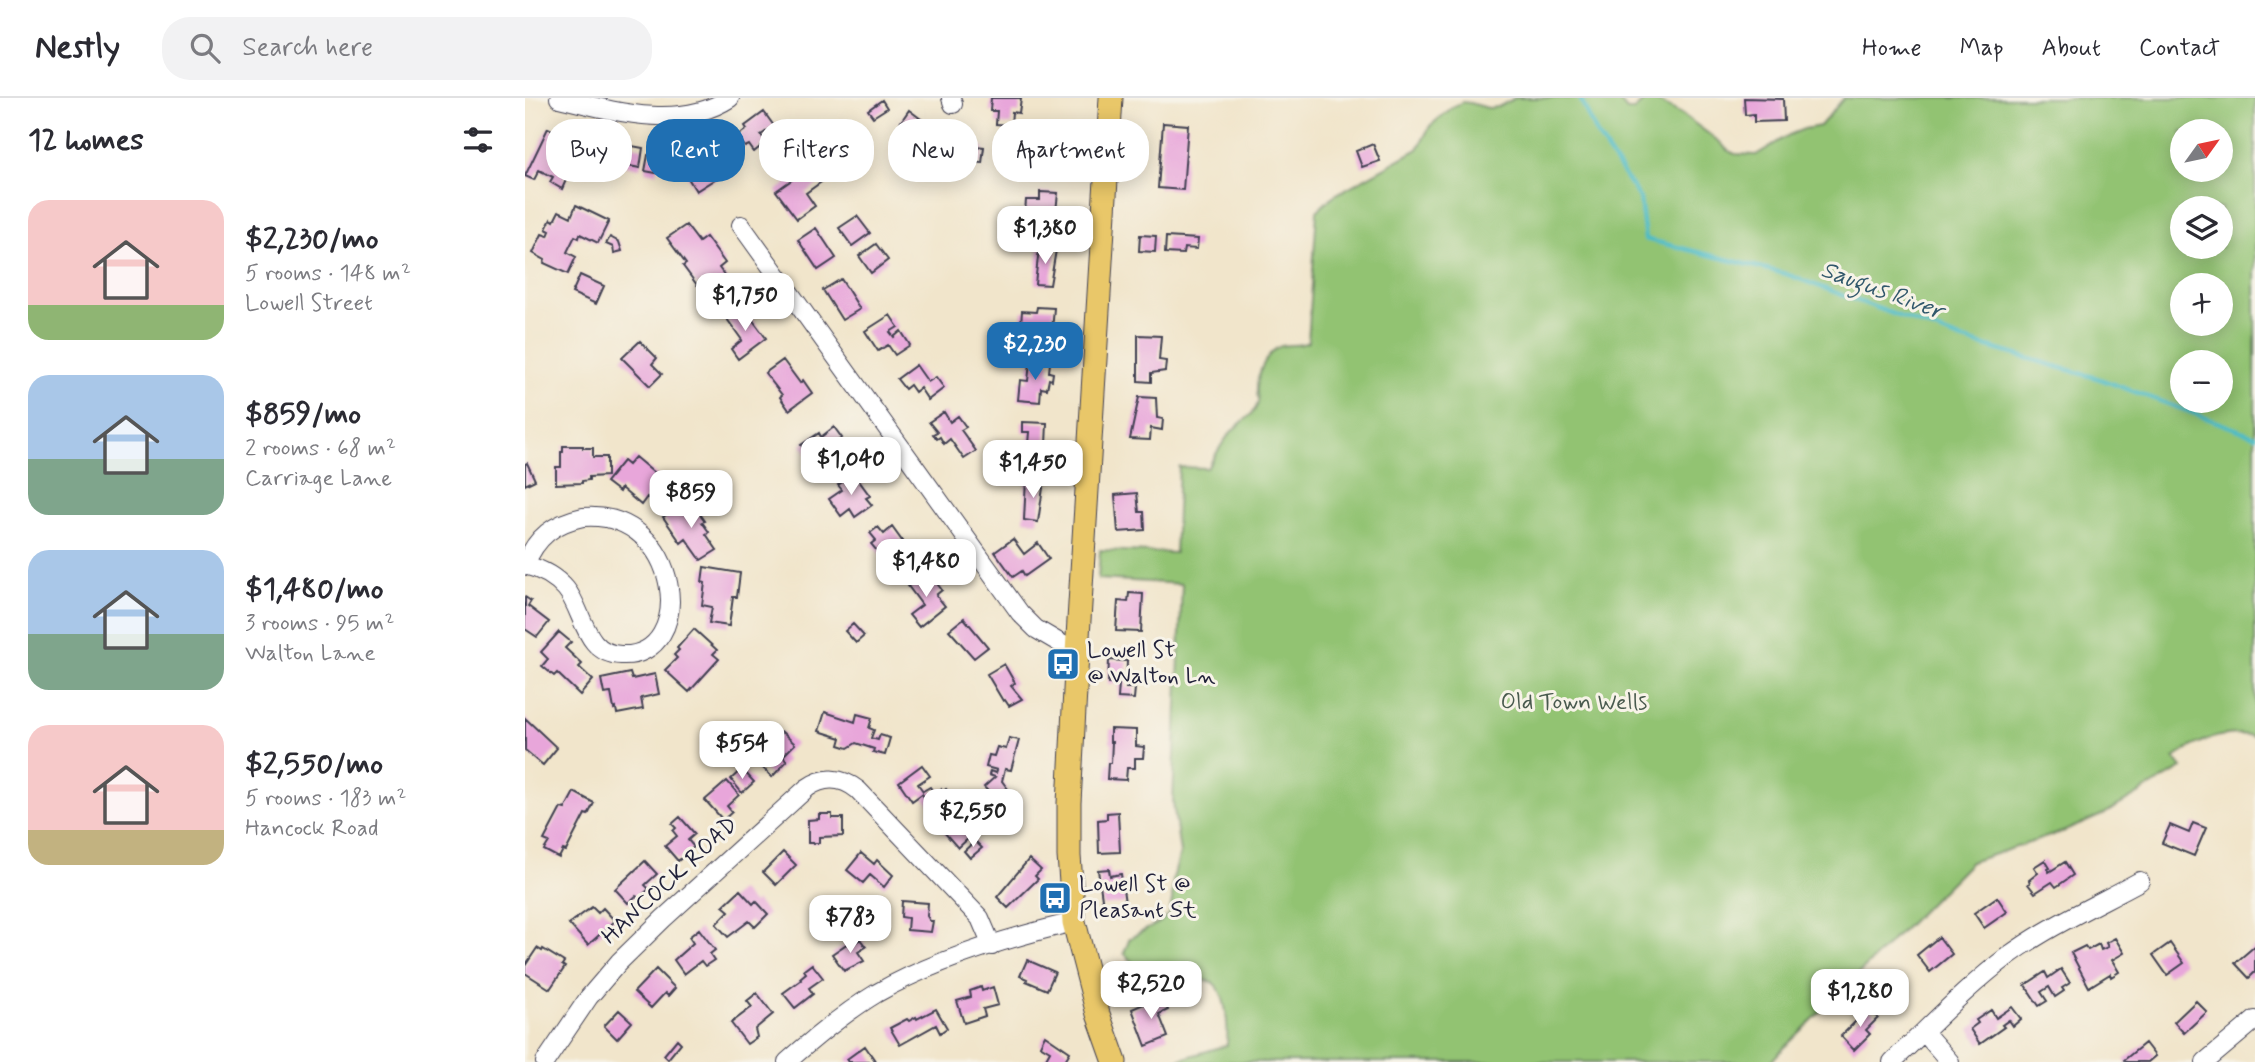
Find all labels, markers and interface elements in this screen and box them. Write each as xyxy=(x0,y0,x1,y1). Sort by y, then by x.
search box xyxy=(162,17,652,80)
text: Nestly xyxy=(35,26,120,70)
icon: search xyxy=(186,29,224,67)
text: Search here xyxy=(242,31,373,65)
text: Home xyxy=(1862,33,1922,64)
text: Map xyxy=(1960,33,2004,64)
text: About xyxy=(2042,33,2101,64)
text: Contact xyxy=(2139,33,2220,64)
chip: Buy xyxy=(546,119,632,182)
chip: Rent xyxy=(646,119,745,182)
chip: Filters xyxy=(759,119,874,182)
chip: New xyxy=(888,119,978,182)
chip: Apartment xyxy=(992,119,1149,182)
north arrow xyxy=(2170,119,2233,182)
map controls xyxy=(2170,119,2233,413)
text: 12 homes xyxy=(28,121,144,160)
icon: filters xyxy=(459,121,497,159)
button: layers xyxy=(2170,196,2233,259)
pin: $1,380 xyxy=(988,206,1102,266)
text: $1,380 xyxy=(1013,214,1077,244)
text: $2,230/mo xyxy=(245,220,378,259)
icon: home xyxy=(84,228,168,312)
water label: Saugus River xyxy=(1816,255,1951,332)
text: 5 rooms · 148 m² xyxy=(245,259,411,289)
button: + xyxy=(2170,273,2233,336)
pin: $1,750 xyxy=(688,274,802,333)
text: $1,750 xyxy=(712,281,778,311)
text: Lowell Street xyxy=(245,289,373,319)
pin: $2,230 xyxy=(978,322,1092,382)
text: $2,230 xyxy=(1003,330,1067,360)
button: − xyxy=(2170,350,2233,413)
text: $859/mo xyxy=(245,395,361,434)
icon: home xyxy=(84,403,168,487)
text: 2 rooms · 68 m² xyxy=(245,434,396,464)
pin: $1,040 xyxy=(794,438,908,497)
pin: $1,450 xyxy=(976,440,1090,500)
text: $1,040 xyxy=(817,445,885,475)
text: $1,450 xyxy=(999,448,1067,478)
text: Carriage Lane xyxy=(245,464,392,494)
pin: $859 xyxy=(650,470,732,530)
text: $859 xyxy=(666,478,716,508)
pin: $1,480 xyxy=(869,540,983,599)
text: $1,480 xyxy=(892,547,960,577)
text: $1,480/mo xyxy=(245,570,384,609)
icon: home xyxy=(84,578,168,662)
text: 3 rooms · 95 m² xyxy=(245,609,394,639)
place label: Lowell St @ Walton Ln xyxy=(1087,636,1216,692)
text: Walton Lane xyxy=(245,639,376,669)
bus stop icon: Lowell St @ Walton Ln xyxy=(1044,645,1082,683)
park label: Old Town Wells xyxy=(1501,688,1647,718)
pin: $554 xyxy=(701,722,783,781)
text: $554 xyxy=(715,729,769,759)
text: $2,550/mo xyxy=(245,745,383,784)
icon: home xyxy=(84,753,168,837)
text: 5 rooms · 183 m² xyxy=(245,784,406,814)
pin: $2,550 xyxy=(916,790,1030,849)
text: $2,550 xyxy=(939,797,1007,827)
street label: HANCOCK ROAD xyxy=(596,810,744,952)
text: Hancock Road xyxy=(245,814,379,844)
place label: Lowell St @ Pleasant St xyxy=(1079,870,1197,926)
bus stop icon: Lowell St @ Pleasant St xyxy=(1036,879,1074,917)
pin: $783 xyxy=(809,896,891,955)
text: $783 xyxy=(825,903,875,933)
pin: $2,520 xyxy=(1094,962,1208,1021)
text: $2,520 xyxy=(1117,969,1185,999)
pin: $1,280 xyxy=(1803,970,1917,1029)
text: $1,280 xyxy=(1827,977,1893,1007)

